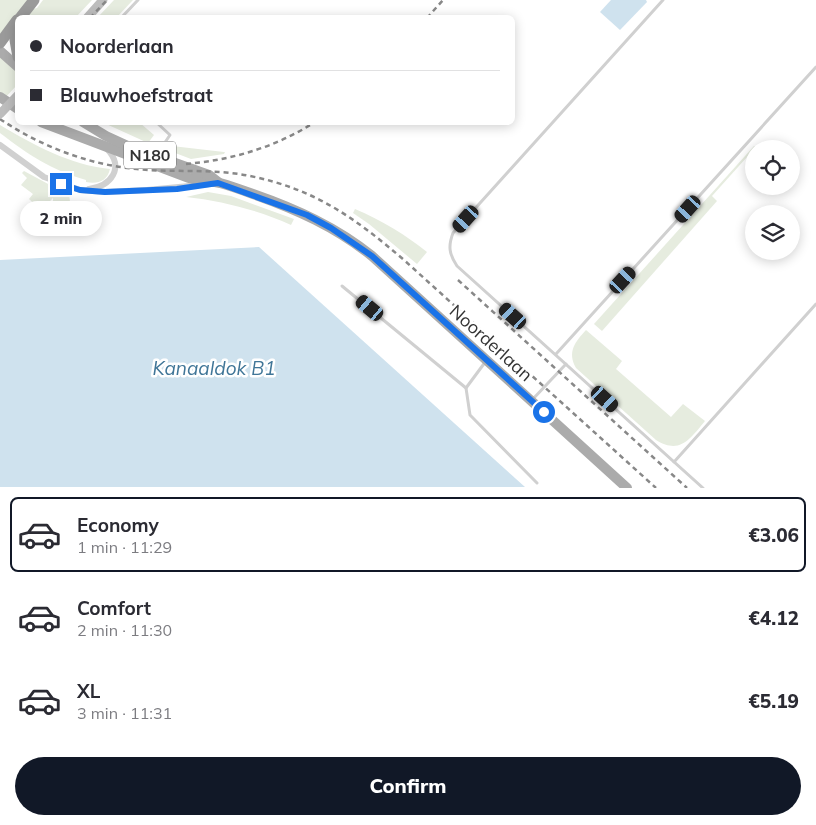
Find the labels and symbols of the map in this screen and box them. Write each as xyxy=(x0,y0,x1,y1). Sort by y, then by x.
road number: N180 xyxy=(124,142,176,168)
route end xyxy=(50,173,72,195)
car xyxy=(672,193,703,225)
callout: 2 min xyxy=(20,202,102,236)
car xyxy=(450,203,481,235)
car xyxy=(607,264,638,296)
car xyxy=(353,293,386,323)
street label: Noorderlaan xyxy=(445,299,538,386)
car xyxy=(496,300,529,332)
water label: Kanaaldok B1 xyxy=(152,356,276,380)
car xyxy=(588,383,621,415)
route start xyxy=(533,401,555,423)

